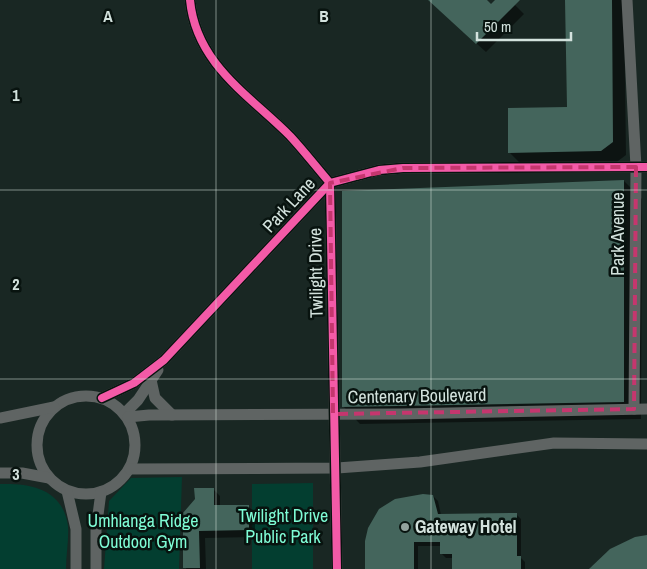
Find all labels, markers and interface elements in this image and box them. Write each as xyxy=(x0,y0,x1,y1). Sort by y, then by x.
text: A xyxy=(103,5,113,27)
text: B xyxy=(319,5,329,27)
scale bar xyxy=(477,10,571,42)
text: 50 m xyxy=(484,16,511,37)
text: 1 xyxy=(12,84,20,106)
street label: Park Lane xyxy=(257,172,321,238)
street label: Park Avenue xyxy=(605,192,630,276)
street label: Twilight Drive xyxy=(302,228,329,318)
text: 2 xyxy=(12,273,20,295)
street label: Centenary Boulevard xyxy=(347,382,487,409)
text: 3 xyxy=(12,463,20,485)
park label: Twilight Drive Public Park xyxy=(238,503,328,549)
park label: Umhlanga Ridge Outdoor Gym xyxy=(88,508,198,554)
place label: Gateway Hotel xyxy=(415,514,517,539)
marker: Gateway Hotel xyxy=(399,521,411,533)

